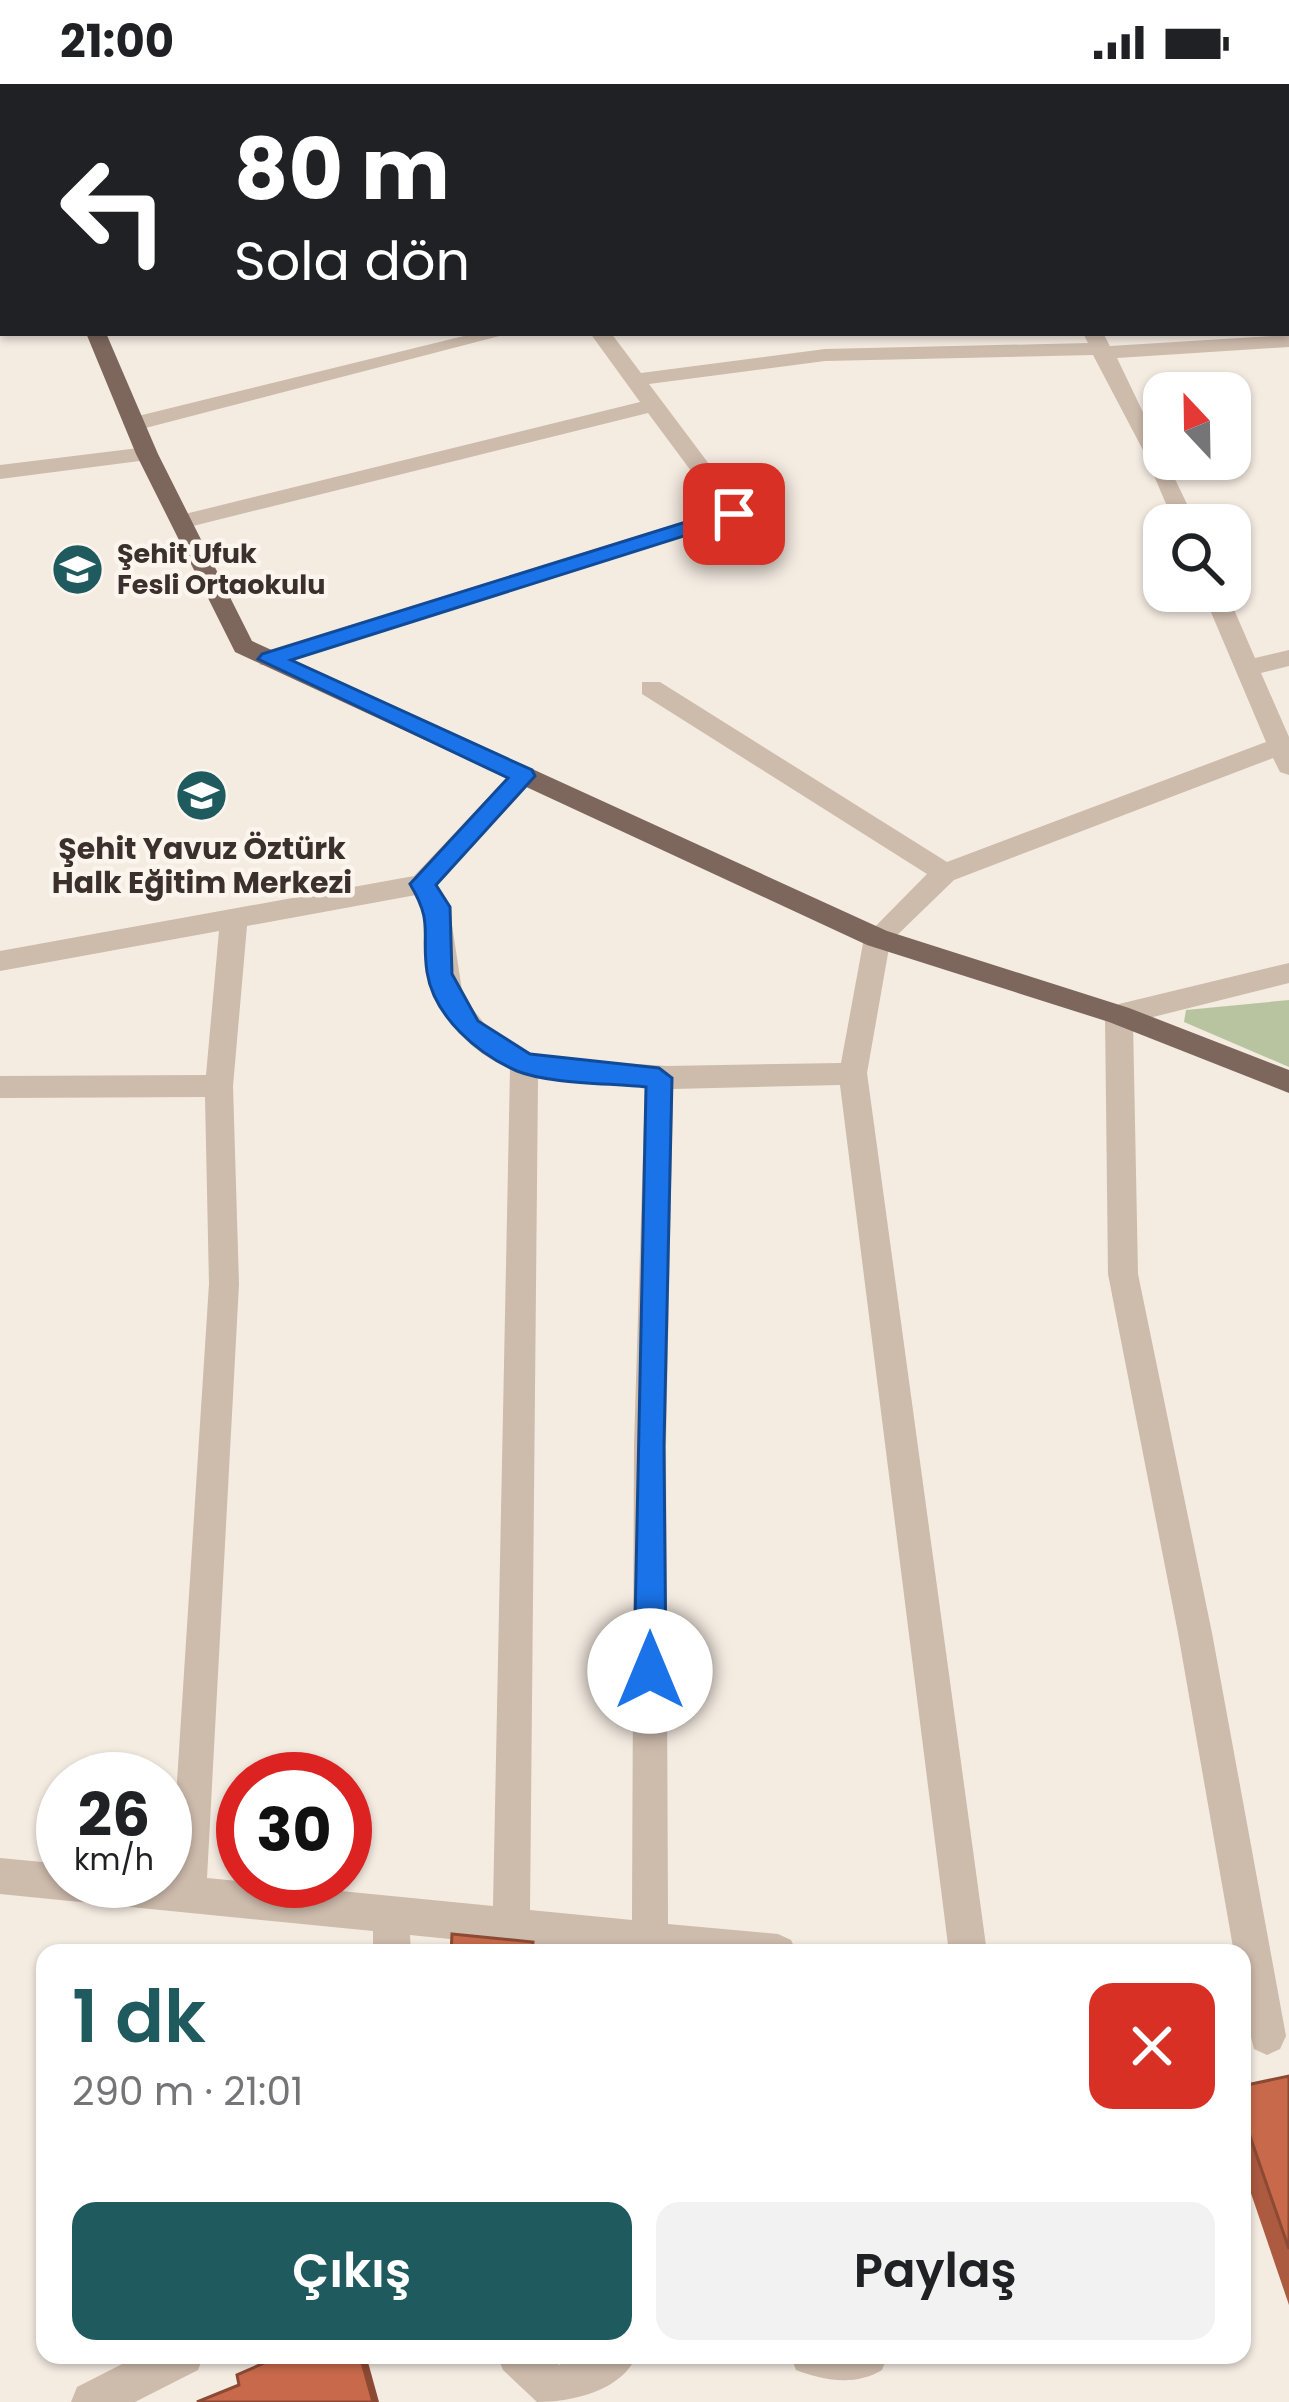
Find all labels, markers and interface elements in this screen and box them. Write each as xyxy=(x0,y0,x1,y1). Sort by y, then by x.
text: 21:00 xyxy=(60,10,174,73)
text: 80 m xyxy=(234,111,450,228)
icon: left xyxy=(36,132,192,288)
text: Sola dön xyxy=(234,223,470,299)
north arrow xyxy=(1143,372,1251,480)
map controls xyxy=(1143,372,1251,612)
pin xyxy=(683,463,785,565)
icon: arrive xyxy=(701,481,767,547)
button: search xyxy=(1143,504,1251,612)
place label: Şehit Ufuk Fesli Ortaokulu xyxy=(117,535,325,603)
school or university icon: Şehit Ufuk Fesli Ortaokulu xyxy=(50,541,106,597)
school or university icon: Şehit Yavuz Öztürk Halk Eğitim Merkezi xyxy=(174,768,230,824)
place label: Şehit Yavuz Öztürk Halk Eğitim Merkezi xyxy=(52,827,352,904)
position arrow xyxy=(587,1608,713,1734)
speed limit sign: 30 xyxy=(216,1752,372,1908)
text: 26 xyxy=(78,1773,150,1857)
text: km/h xyxy=(74,1838,154,1881)
text: 1 dk xyxy=(72,1966,206,2067)
button: close xyxy=(1089,1983,1215,2109)
text: 290 m · 21:01 xyxy=(72,2064,303,2119)
button: Çıkış xyxy=(72,2202,632,2340)
button: Paylaş xyxy=(656,2202,1215,2340)

